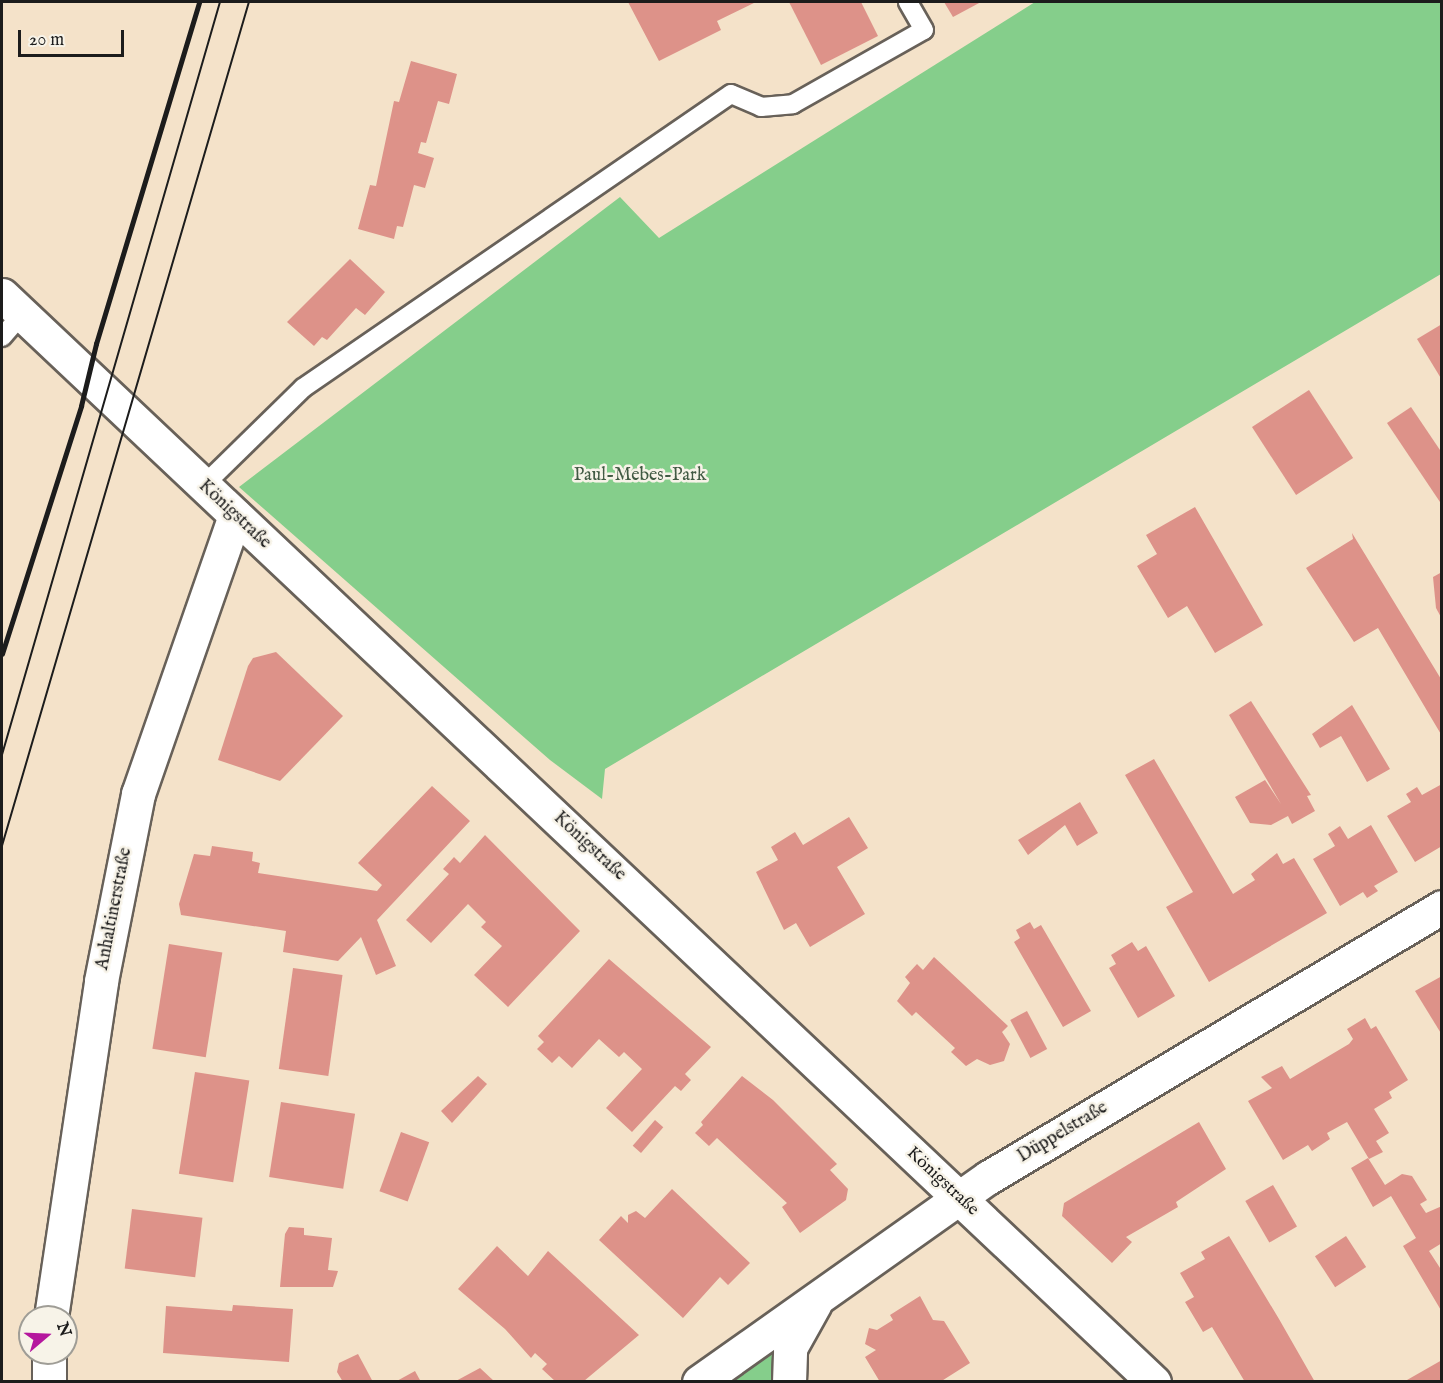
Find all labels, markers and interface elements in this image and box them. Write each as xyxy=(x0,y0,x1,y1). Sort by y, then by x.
scale bar xyxy=(21,18,128,56)
text: 20 m xyxy=(29,29,64,52)
park label: Paul-Mebes-Park xyxy=(574,465,706,487)
street label: Königstraße xyxy=(193,476,275,554)
street label: Königstraße xyxy=(548,808,630,886)
street label: Anhaltinerstraße xyxy=(93,846,137,972)
street label: Düppelstraße xyxy=(1014,1098,1112,1168)
street label: Königstraße xyxy=(901,1143,983,1221)
north arrow xyxy=(18,1305,78,1365)
text: N xyxy=(51,1320,75,1340)

